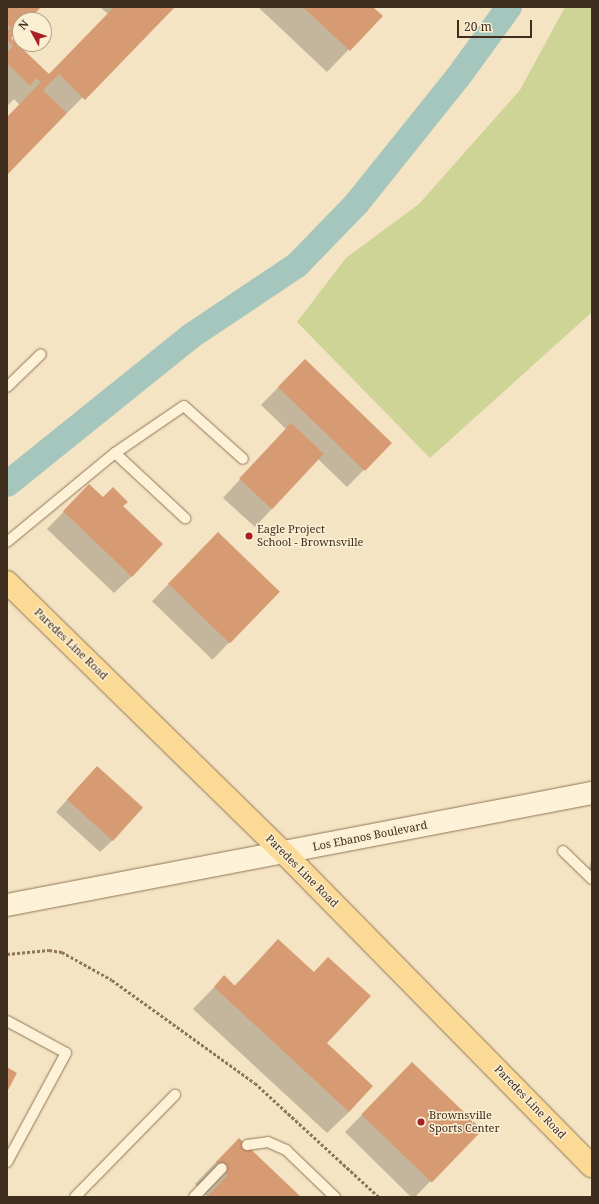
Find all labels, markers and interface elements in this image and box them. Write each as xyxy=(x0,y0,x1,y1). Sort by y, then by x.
north arrow xyxy=(12,12,52,52)
scale bar xyxy=(459,12,534,38)
text: N xyxy=(15,16,32,33)
text: 20 m xyxy=(464,18,492,35)
place label: Eagle Project School - Brownsville xyxy=(257,523,363,549)
marker: Eagle Project School - Brownsville xyxy=(244,531,254,541)
street label: Paredes Line Road xyxy=(31,606,111,682)
street label: Los Ebanos Boulevard xyxy=(312,818,428,854)
street label: Paredes Line Road xyxy=(263,832,341,910)
street label: Paredes Line Road xyxy=(492,1062,568,1142)
place label: Brownsville Sports Center xyxy=(429,1109,500,1135)
marker: Brownsville Sports Center xyxy=(416,1117,426,1127)

